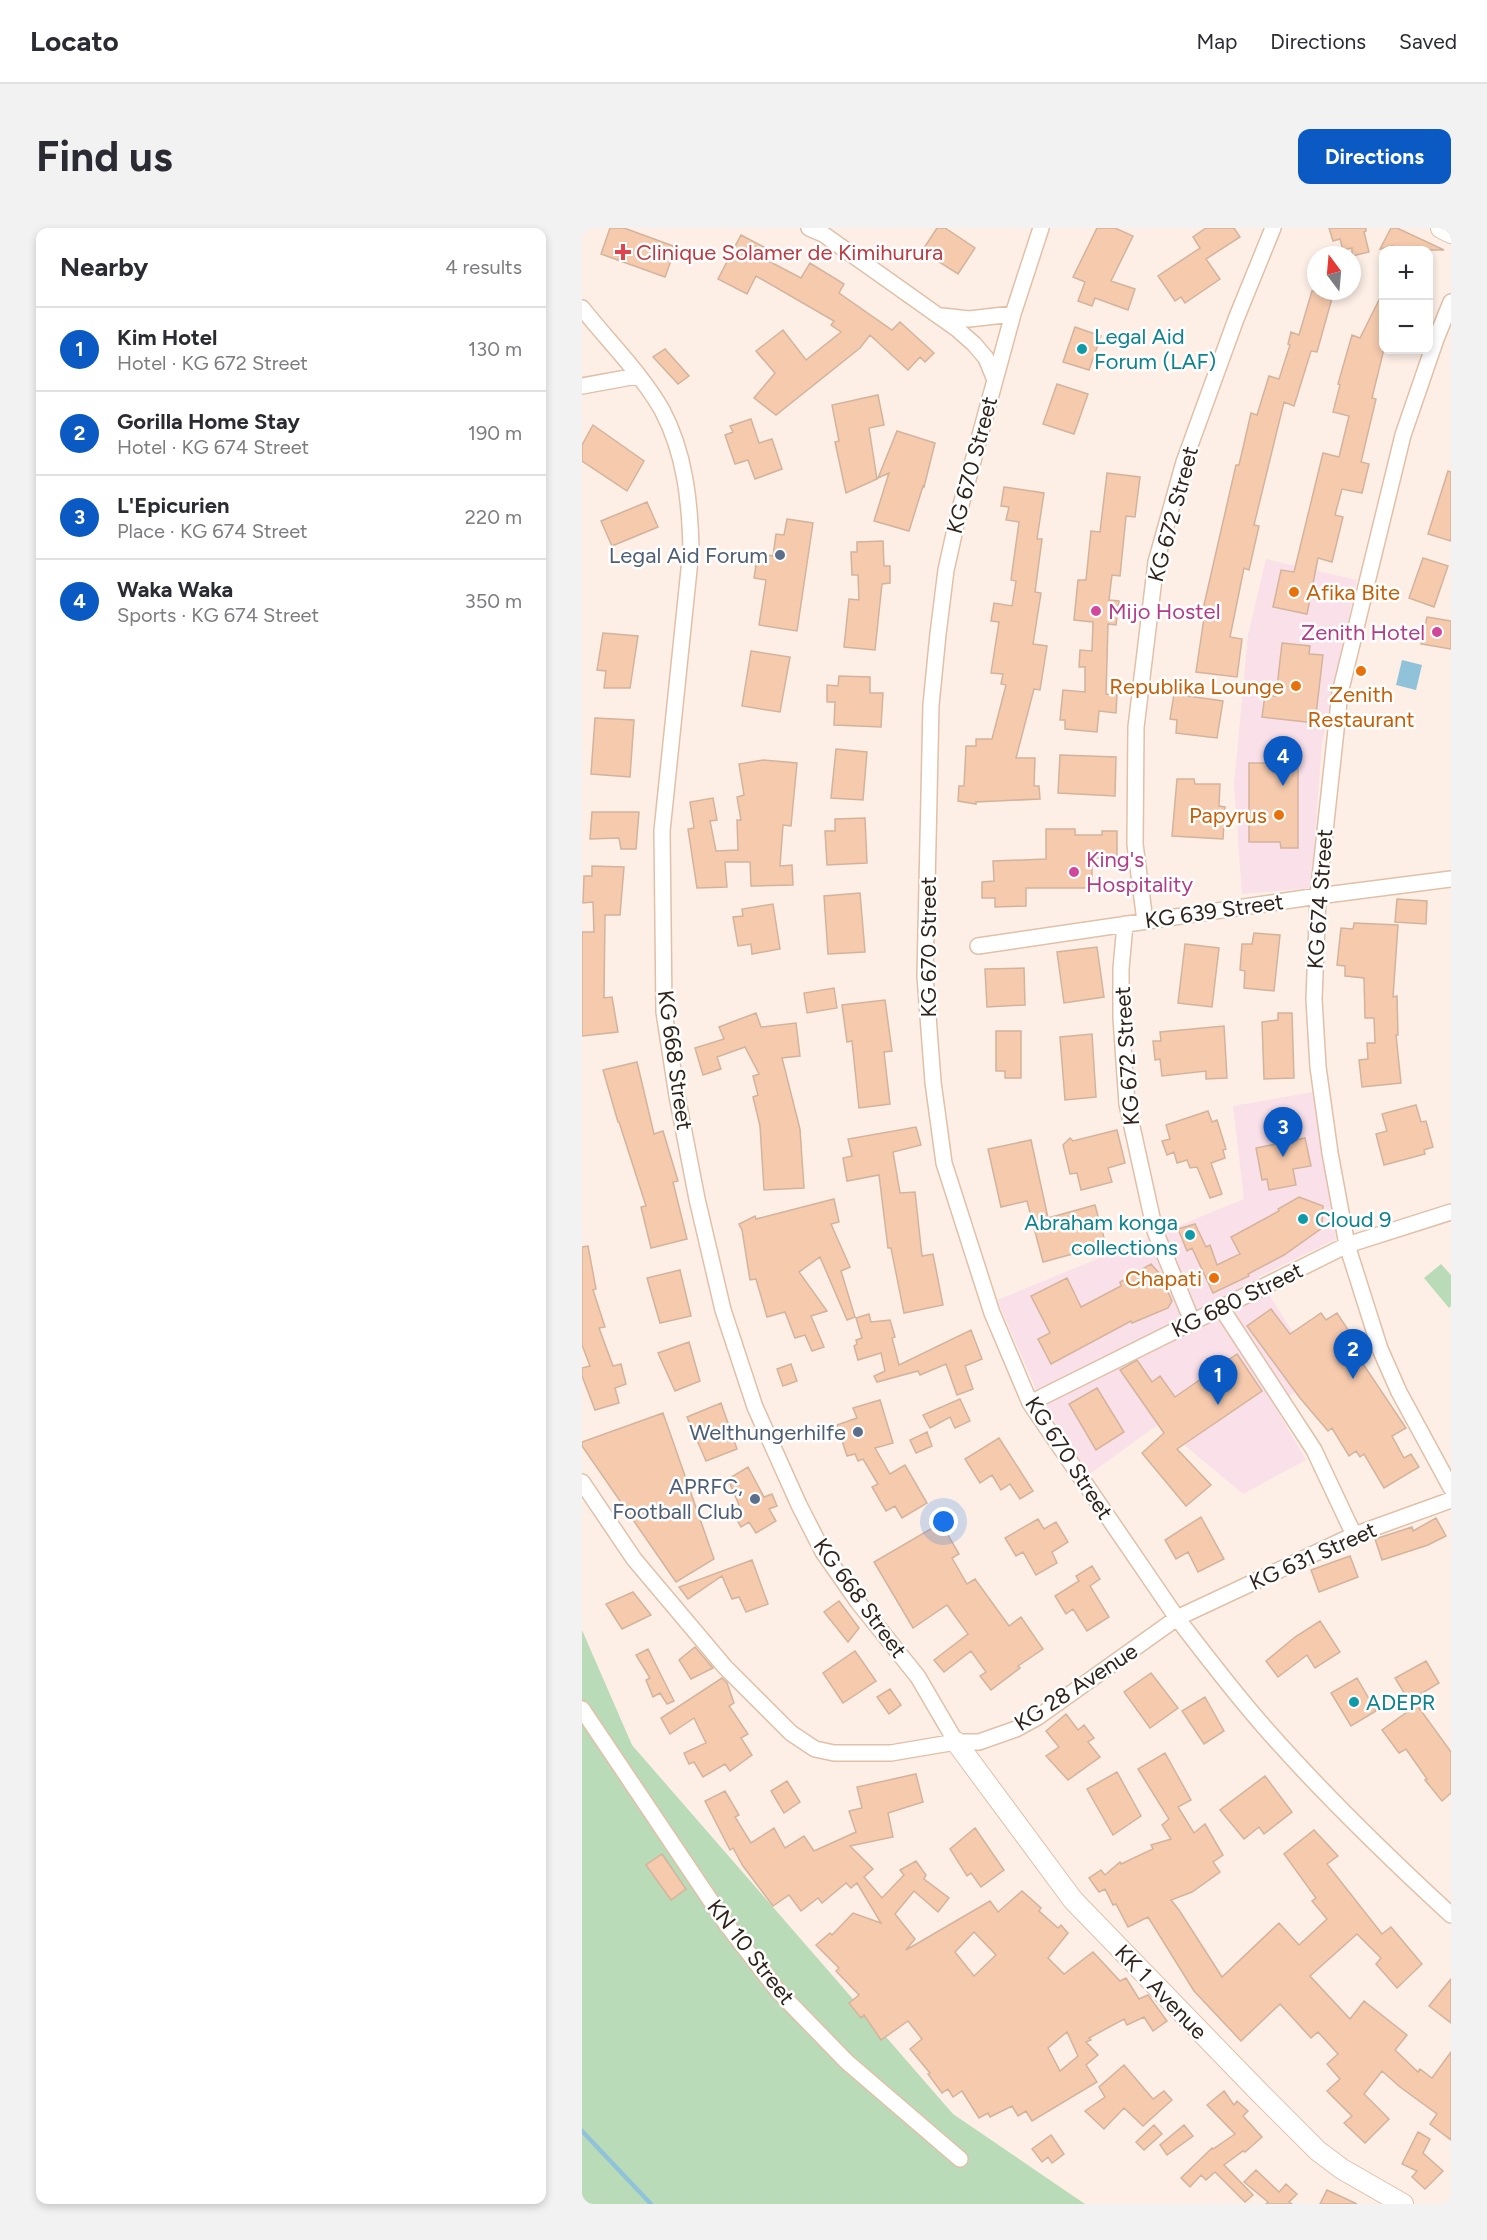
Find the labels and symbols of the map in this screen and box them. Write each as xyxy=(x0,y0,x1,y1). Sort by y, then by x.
place label: Clinique Solamer de Kimihurura xyxy=(636,239,943,266)
marker: Clinique Solamer de Kimihurura xyxy=(614,243,632,261)
north arrow xyxy=(1307,246,1361,300)
place label: Legal Aid Forum (LAF) xyxy=(1094,323,1216,375)
marker: Legal Aid Forum (LAF) xyxy=(1075,342,1089,356)
street label: KG 670 Street xyxy=(941,393,1003,537)
street label: KG 672 Street xyxy=(1142,443,1204,585)
place label: Legal Aid Forum xyxy=(609,542,768,569)
marker: Legal Aid Forum xyxy=(773,548,787,562)
place label: Afika Bite xyxy=(1306,579,1400,606)
marker: Afika Bite xyxy=(1287,585,1301,599)
place label: Mijo Hostel xyxy=(1108,598,1220,625)
marker: Mijo Hostel xyxy=(1089,604,1103,618)
place label: Zenith Hotel xyxy=(1301,619,1425,646)
marker: Zenith Hotel xyxy=(1430,625,1444,639)
marker: Zenith Restaurant xyxy=(1354,664,1368,678)
place label: Republika Lounge xyxy=(1109,673,1284,700)
marker: Republika Lounge xyxy=(1289,679,1303,693)
place label: Zenith Restaurant xyxy=(1307,681,1415,733)
pin: 4 xyxy=(1264,736,1302,786)
place label: Papyrus xyxy=(1189,802,1267,829)
marker: Papyrus xyxy=(1272,808,1286,822)
street label: KG 674 Street xyxy=(1302,828,1338,970)
place label: King's Hospitality xyxy=(1086,846,1193,898)
marker: King's Hospitality xyxy=(1067,865,1081,879)
street label: KG 670 Street xyxy=(915,877,942,1017)
street label: KG 639 Street xyxy=(1143,888,1285,934)
street label: KG 672 Street xyxy=(1109,986,1145,1126)
street label: KG 668 Street xyxy=(652,988,698,1132)
pin: 3 xyxy=(1264,1108,1302,1157)
place label: Cloud 9 xyxy=(1315,1206,1392,1233)
place label: Abraham konga collections xyxy=(1024,1209,1178,1261)
marker: Cloud 9 xyxy=(1296,1212,1310,1226)
marker: Abraham konga collections xyxy=(1183,1228,1197,1242)
street label: KG 680 Street xyxy=(1167,1257,1307,1343)
place label: Chapati xyxy=(1125,1265,1202,1292)
marker: Chapati xyxy=(1207,1271,1221,1285)
pin: 2 xyxy=(1334,1330,1372,1379)
pin: 1 xyxy=(1198,1356,1238,1405)
street label: KG 670 Street xyxy=(1019,1392,1119,1524)
place label: Welthungerhilfe xyxy=(689,1419,846,1446)
marker: Welthungerhilfe xyxy=(851,1425,865,1439)
place label: APRFC, Football Club xyxy=(612,1473,743,1525)
marker: APRFC, Football Club xyxy=(748,1492,762,1506)
your location xyxy=(929,1507,958,1536)
street label: KG 631 Street xyxy=(1245,1516,1381,1596)
street label: KG 668 Street xyxy=(808,1533,912,1663)
street label: KG 28 Avenue xyxy=(1009,1637,1143,1737)
place label: ADEPR xyxy=(1366,1689,1436,1716)
marker: ADEPR xyxy=(1347,1695,1361,1709)
street label: KN 10 Street xyxy=(702,1894,800,2010)
street label: KK 1 Avenue xyxy=(1109,1939,1213,2045)

